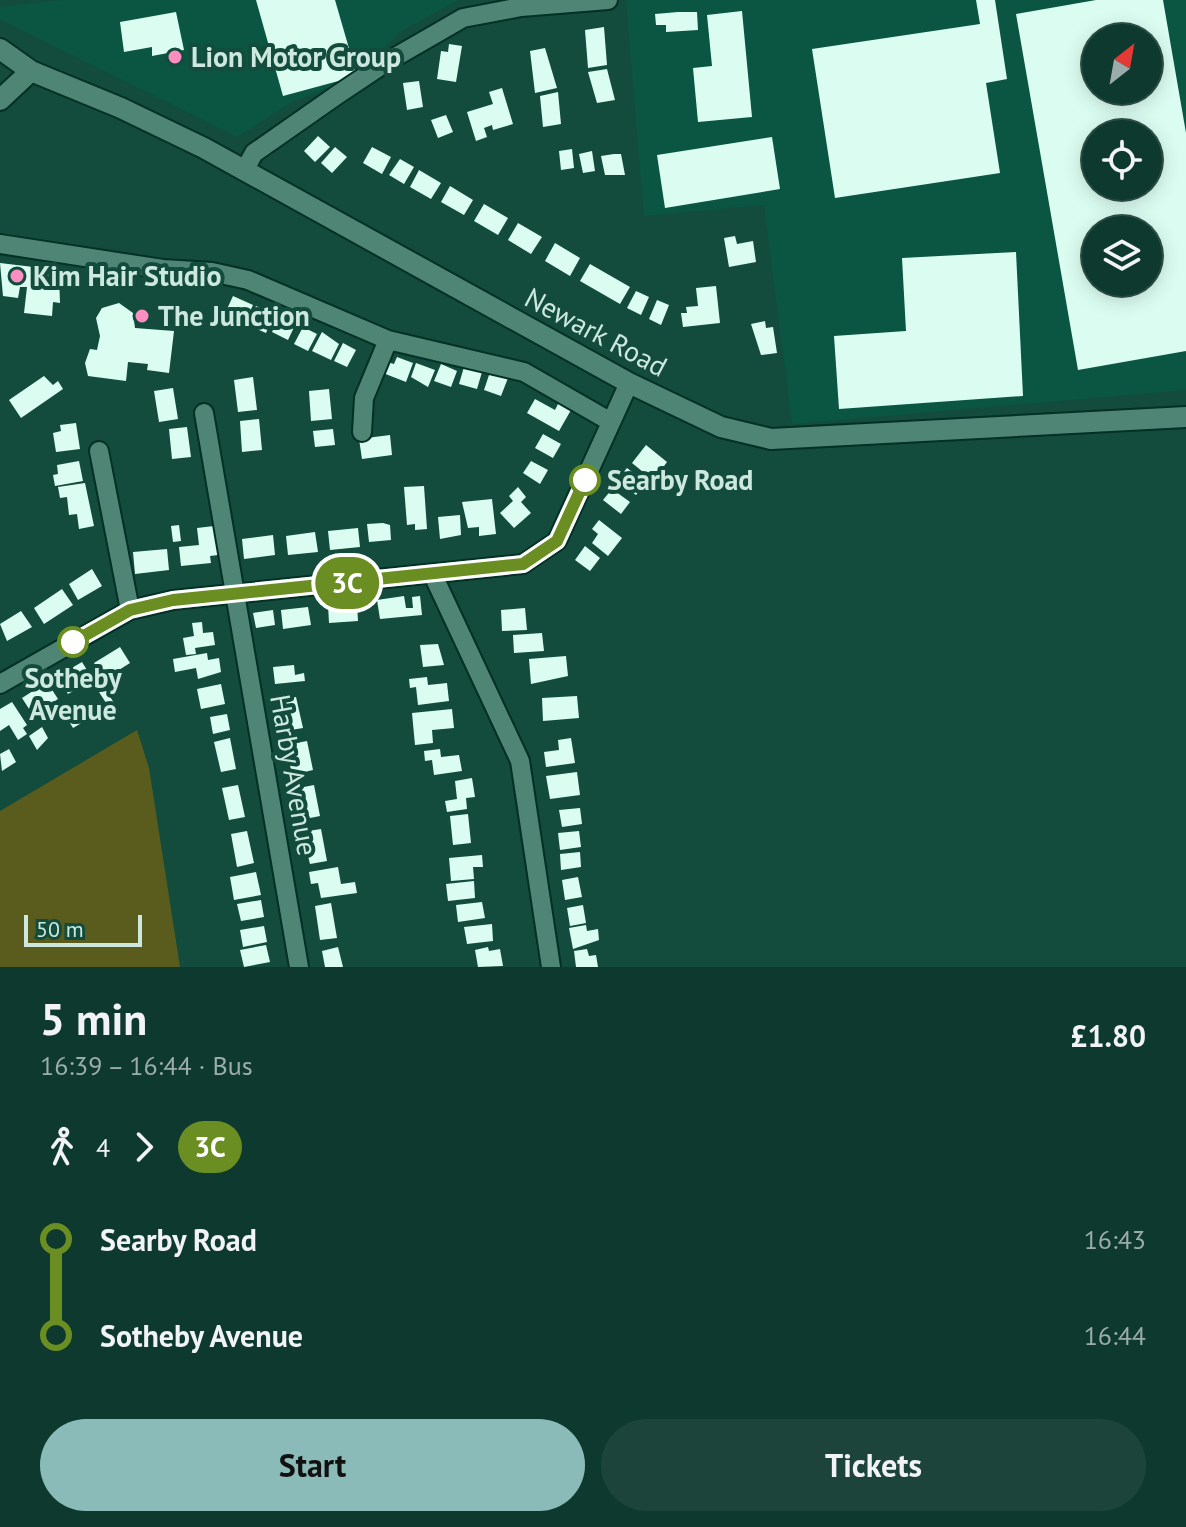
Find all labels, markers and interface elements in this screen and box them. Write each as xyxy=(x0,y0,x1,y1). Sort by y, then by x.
north arrow xyxy=(1082,24,1162,104)
map controls xyxy=(1082,24,1162,296)
place label: Lion Motor Group xyxy=(191,38,401,75)
marker: Lion Motor Group xyxy=(166,48,184,66)
button: locate xyxy=(1082,120,1162,200)
button: layers xyxy=(1082,216,1162,296)
place label: Kim Hair Studio xyxy=(33,257,221,294)
marker: Kim Hair Studio xyxy=(8,267,26,285)
street label: Newark Road xyxy=(519,279,674,385)
place label: The Junction xyxy=(158,297,310,334)
marker: The Junction xyxy=(133,307,151,325)
place label: Searby Road xyxy=(607,461,753,498)
marker: Searby Road xyxy=(570,465,600,495)
line badge: 3C xyxy=(311,557,383,609)
text: 3C xyxy=(331,564,363,601)
marker: Sotheby Avenue xyxy=(58,627,88,657)
place label: Sotheby Avenue xyxy=(24,659,122,728)
street label: Harby Avenue xyxy=(262,691,327,858)
scale bar xyxy=(24,911,142,947)
text: 50 m xyxy=(36,915,84,943)
text: 5 min xyxy=(40,990,147,1047)
text: £1.80 xyxy=(1071,1016,1146,1055)
text: 16:39 – 16:44 · Bus xyxy=(40,1049,253,1082)
icon: walk xyxy=(40,1125,84,1169)
icon: forward xyxy=(122,1125,166,1169)
text: 3C xyxy=(194,1128,226,1165)
text: 4 xyxy=(96,1131,110,1164)
text: Searby Road xyxy=(100,1220,257,1259)
text: 16:43 xyxy=(1084,1223,1146,1256)
text: Sotheby Avenue xyxy=(100,1316,303,1355)
text: 16:44 xyxy=(1084,1319,1146,1352)
button: Start xyxy=(40,1419,585,1511)
button: Tickets xyxy=(601,1419,1146,1511)

